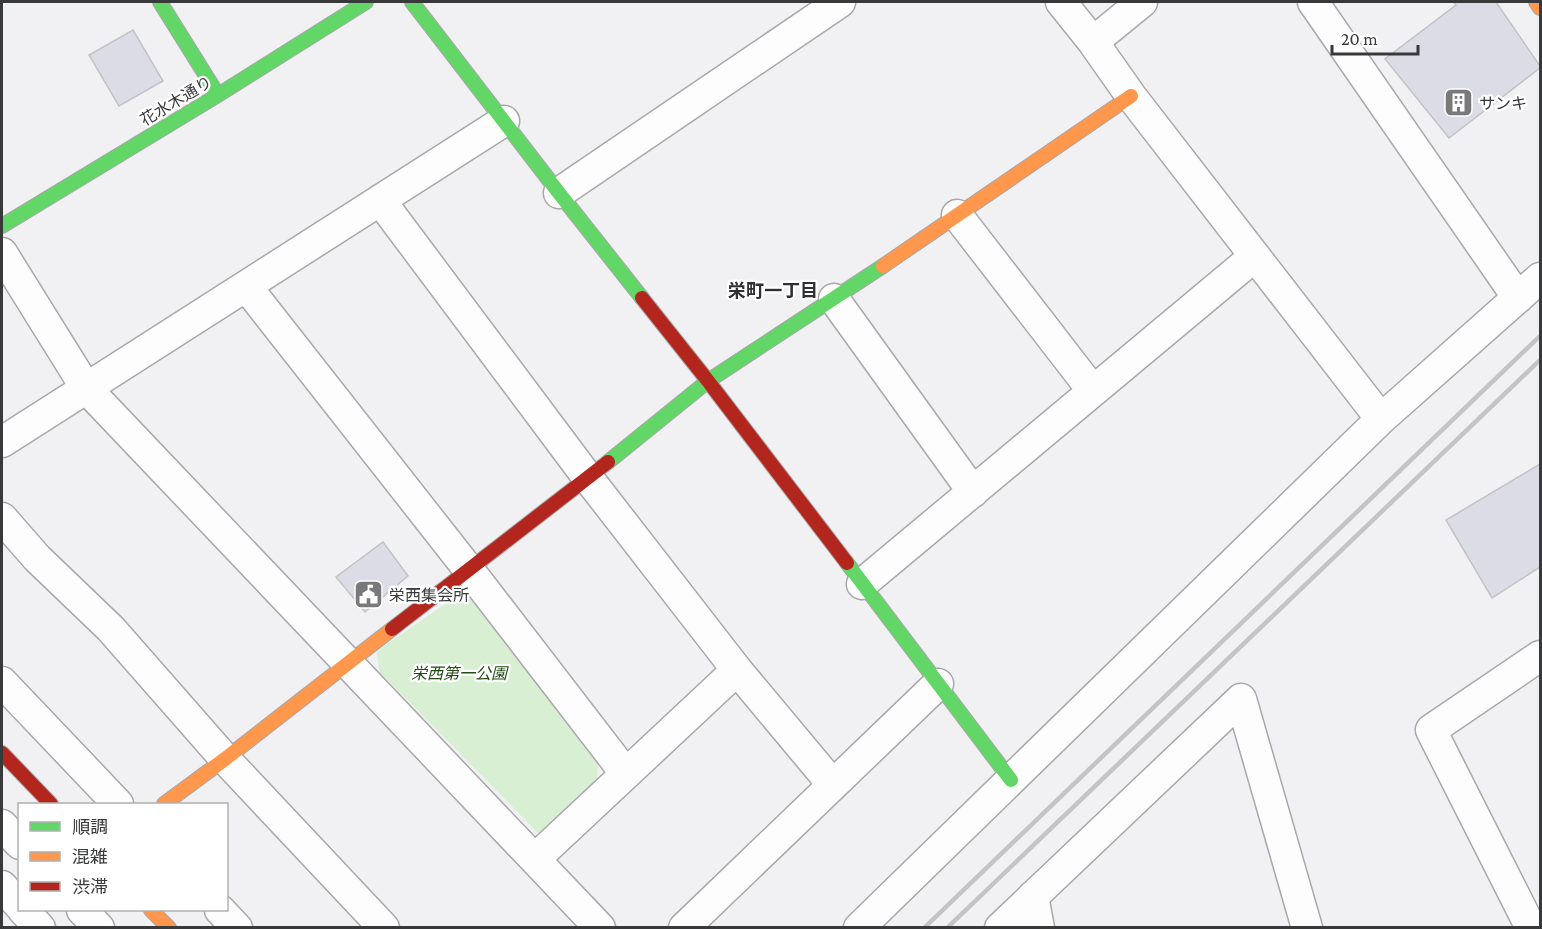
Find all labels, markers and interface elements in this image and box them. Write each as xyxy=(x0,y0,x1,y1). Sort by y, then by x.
scale bar xyxy=(1332,18,1418,56)
text: 20 m xyxy=(1341,29,1378,49)
street label: 花水木通り xyxy=(137,73,215,129)
building icon: サンキ xyxy=(1442,87,1474,119)
place label: サンキ xyxy=(1479,95,1527,112)
district label: 栄町一丁目 xyxy=(728,281,818,301)
public building icon: 栄西集会所 xyxy=(352,579,384,611)
place label: 栄西集会所 xyxy=(389,587,469,604)
park label: 栄西第一公園 xyxy=(411,665,509,682)
legend xyxy=(18,803,228,911)
text: 順調 xyxy=(72,817,108,837)
text: 混雑 xyxy=(72,847,108,867)
text: 渋滞 xyxy=(72,877,108,897)

